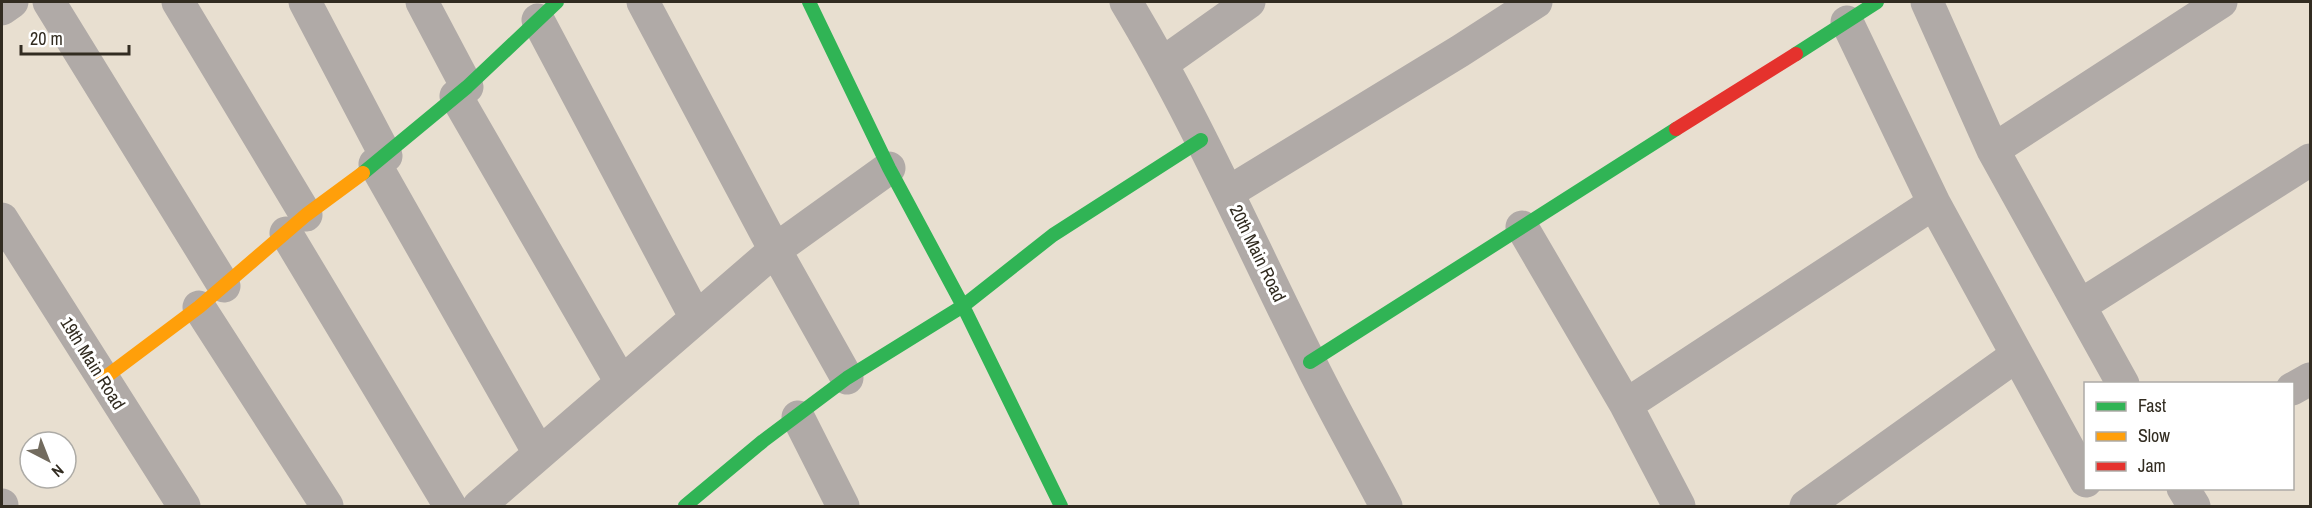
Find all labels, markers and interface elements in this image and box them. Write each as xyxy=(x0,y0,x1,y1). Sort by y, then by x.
scale bar xyxy=(21,18,129,56)
text: 20 m xyxy=(30,26,63,51)
street label: 20th Main Road xyxy=(1224,200,1292,306)
street label: 19th Main Road xyxy=(55,312,131,414)
legend xyxy=(2084,382,2294,490)
text: Fast xyxy=(2138,393,2166,418)
text: Slow xyxy=(2138,423,2170,448)
north arrow xyxy=(18,430,78,490)
text: Jam xyxy=(2138,453,2166,478)
text: N xyxy=(47,460,69,482)

